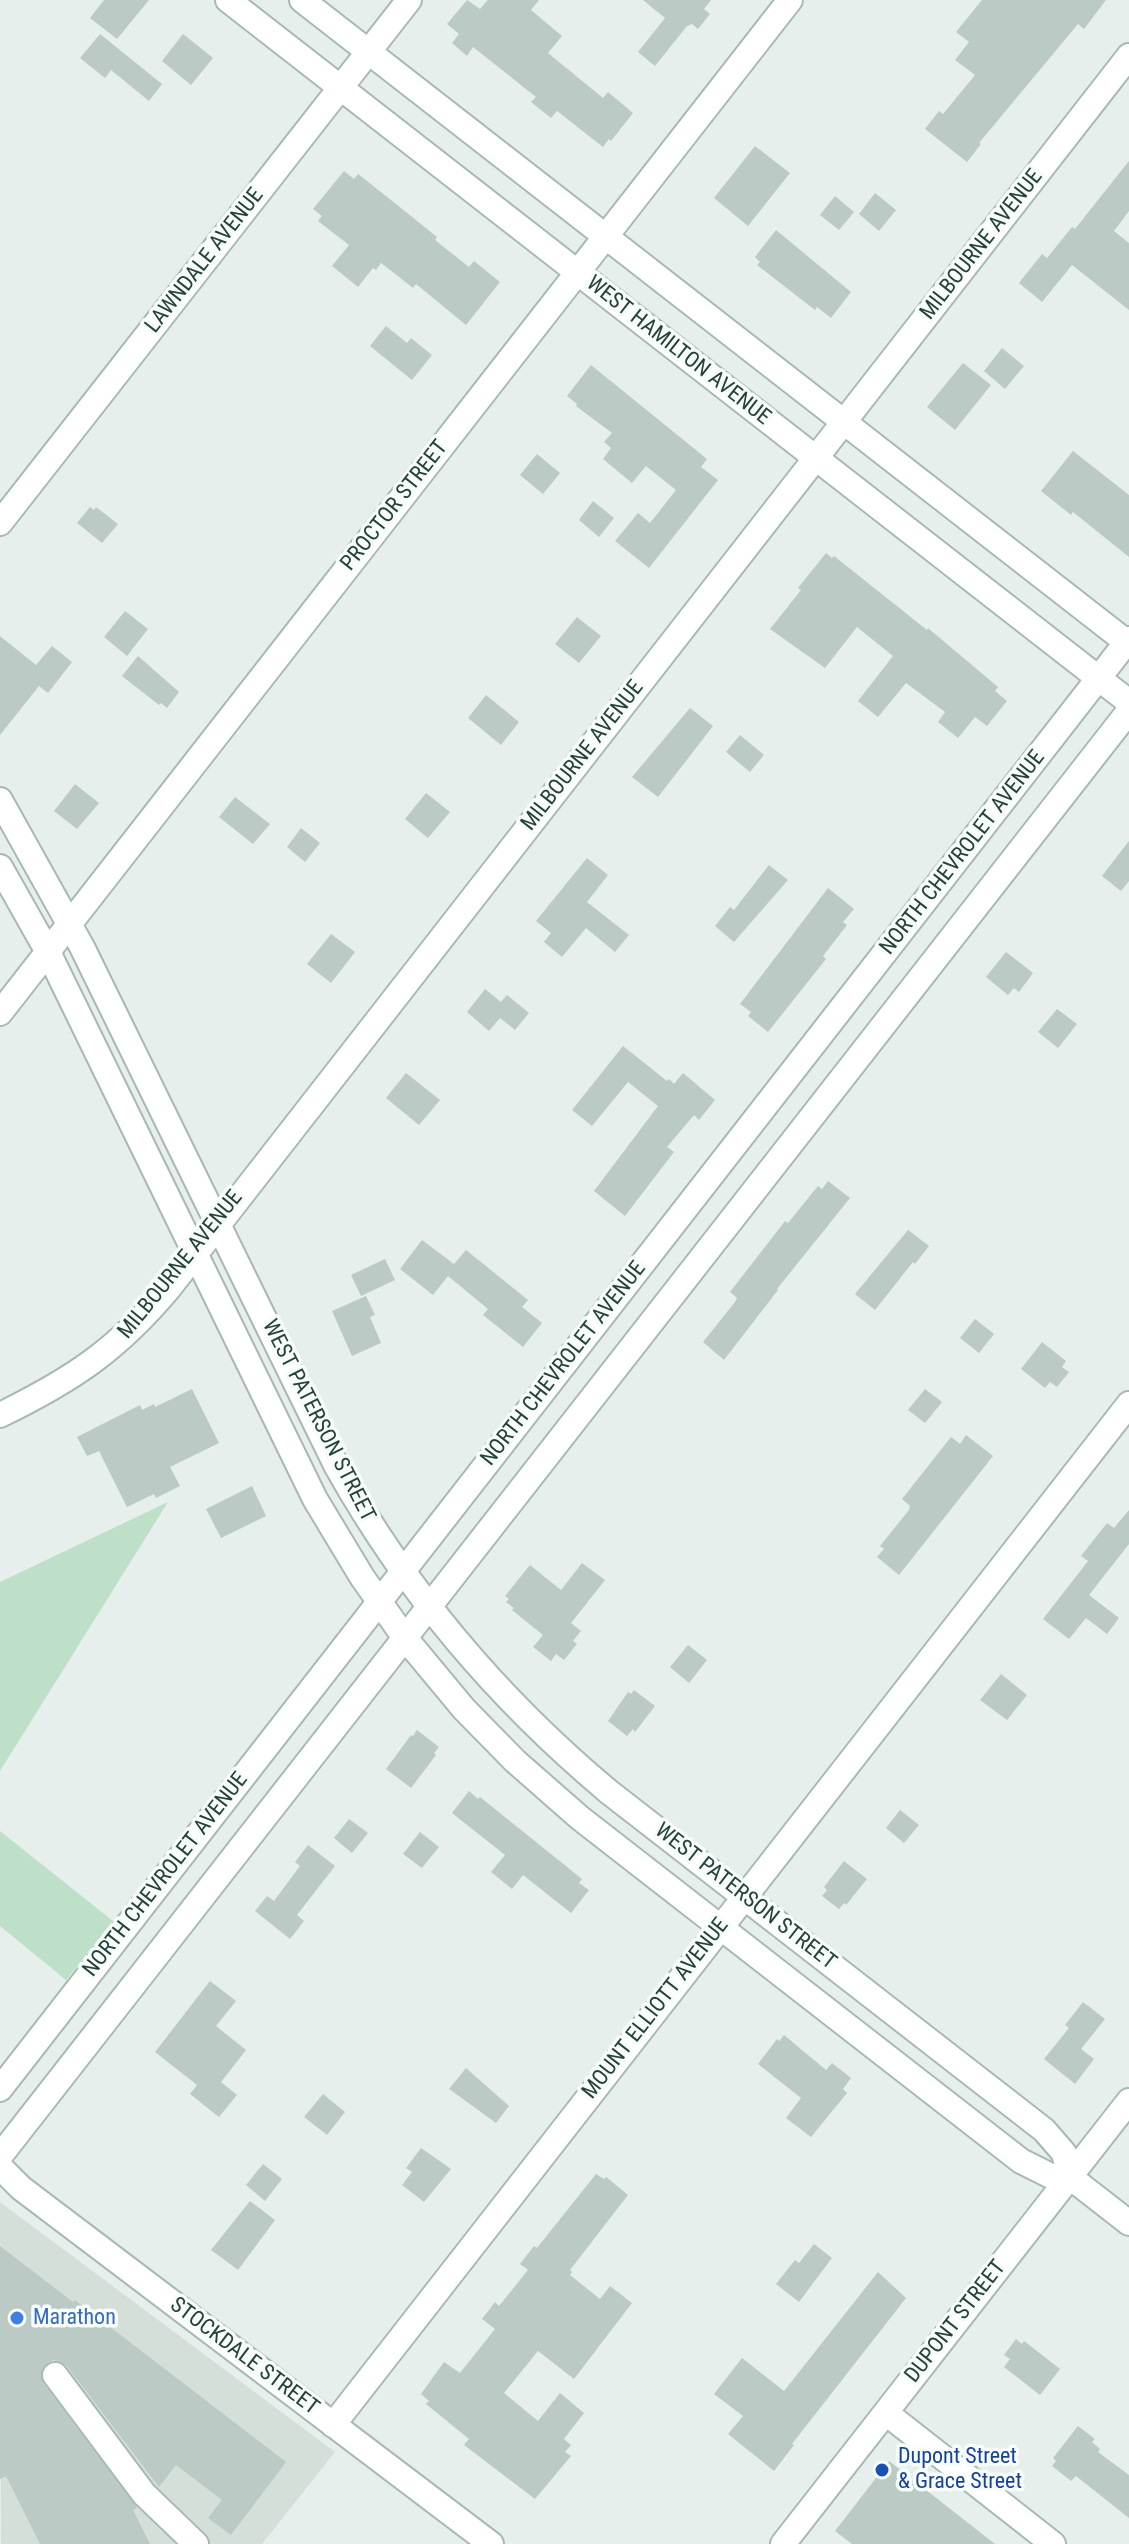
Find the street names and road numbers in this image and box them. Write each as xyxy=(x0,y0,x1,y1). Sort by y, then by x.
street label: MILBOURNE AVENUE xyxy=(915,165,1049,325)
street label: LAWNDALE AVENUE xyxy=(140,183,270,339)
street label: WEST HAMILTON AVENUE xyxy=(581,271,775,431)
street label: PROCTOR STREET xyxy=(336,435,454,577)
street label: MILBOURNE AVENUE xyxy=(516,676,650,836)
street label: NORTH CHEVROLET AVENUE xyxy=(875,746,1051,960)
street label: MILBOURNE AVENUE xyxy=(113,1185,249,1345)
street label: NORTH CHEVROLET AVENUE xyxy=(476,1257,652,1471)
street label: WEST PATERSON STREET xyxy=(256,1316,380,1526)
street label: NORTH CHEVROLET AVENUE xyxy=(78,1768,254,1982)
street label: WEST PATERSON STREET xyxy=(649,1818,841,1976)
street label: MOUNT ELLIOTT AVENUE xyxy=(577,1913,735,2105)
street label: DUPONT STREET xyxy=(900,2255,1012,2389)
street label: STOCKDALE STREET xyxy=(164,2292,324,2422)

